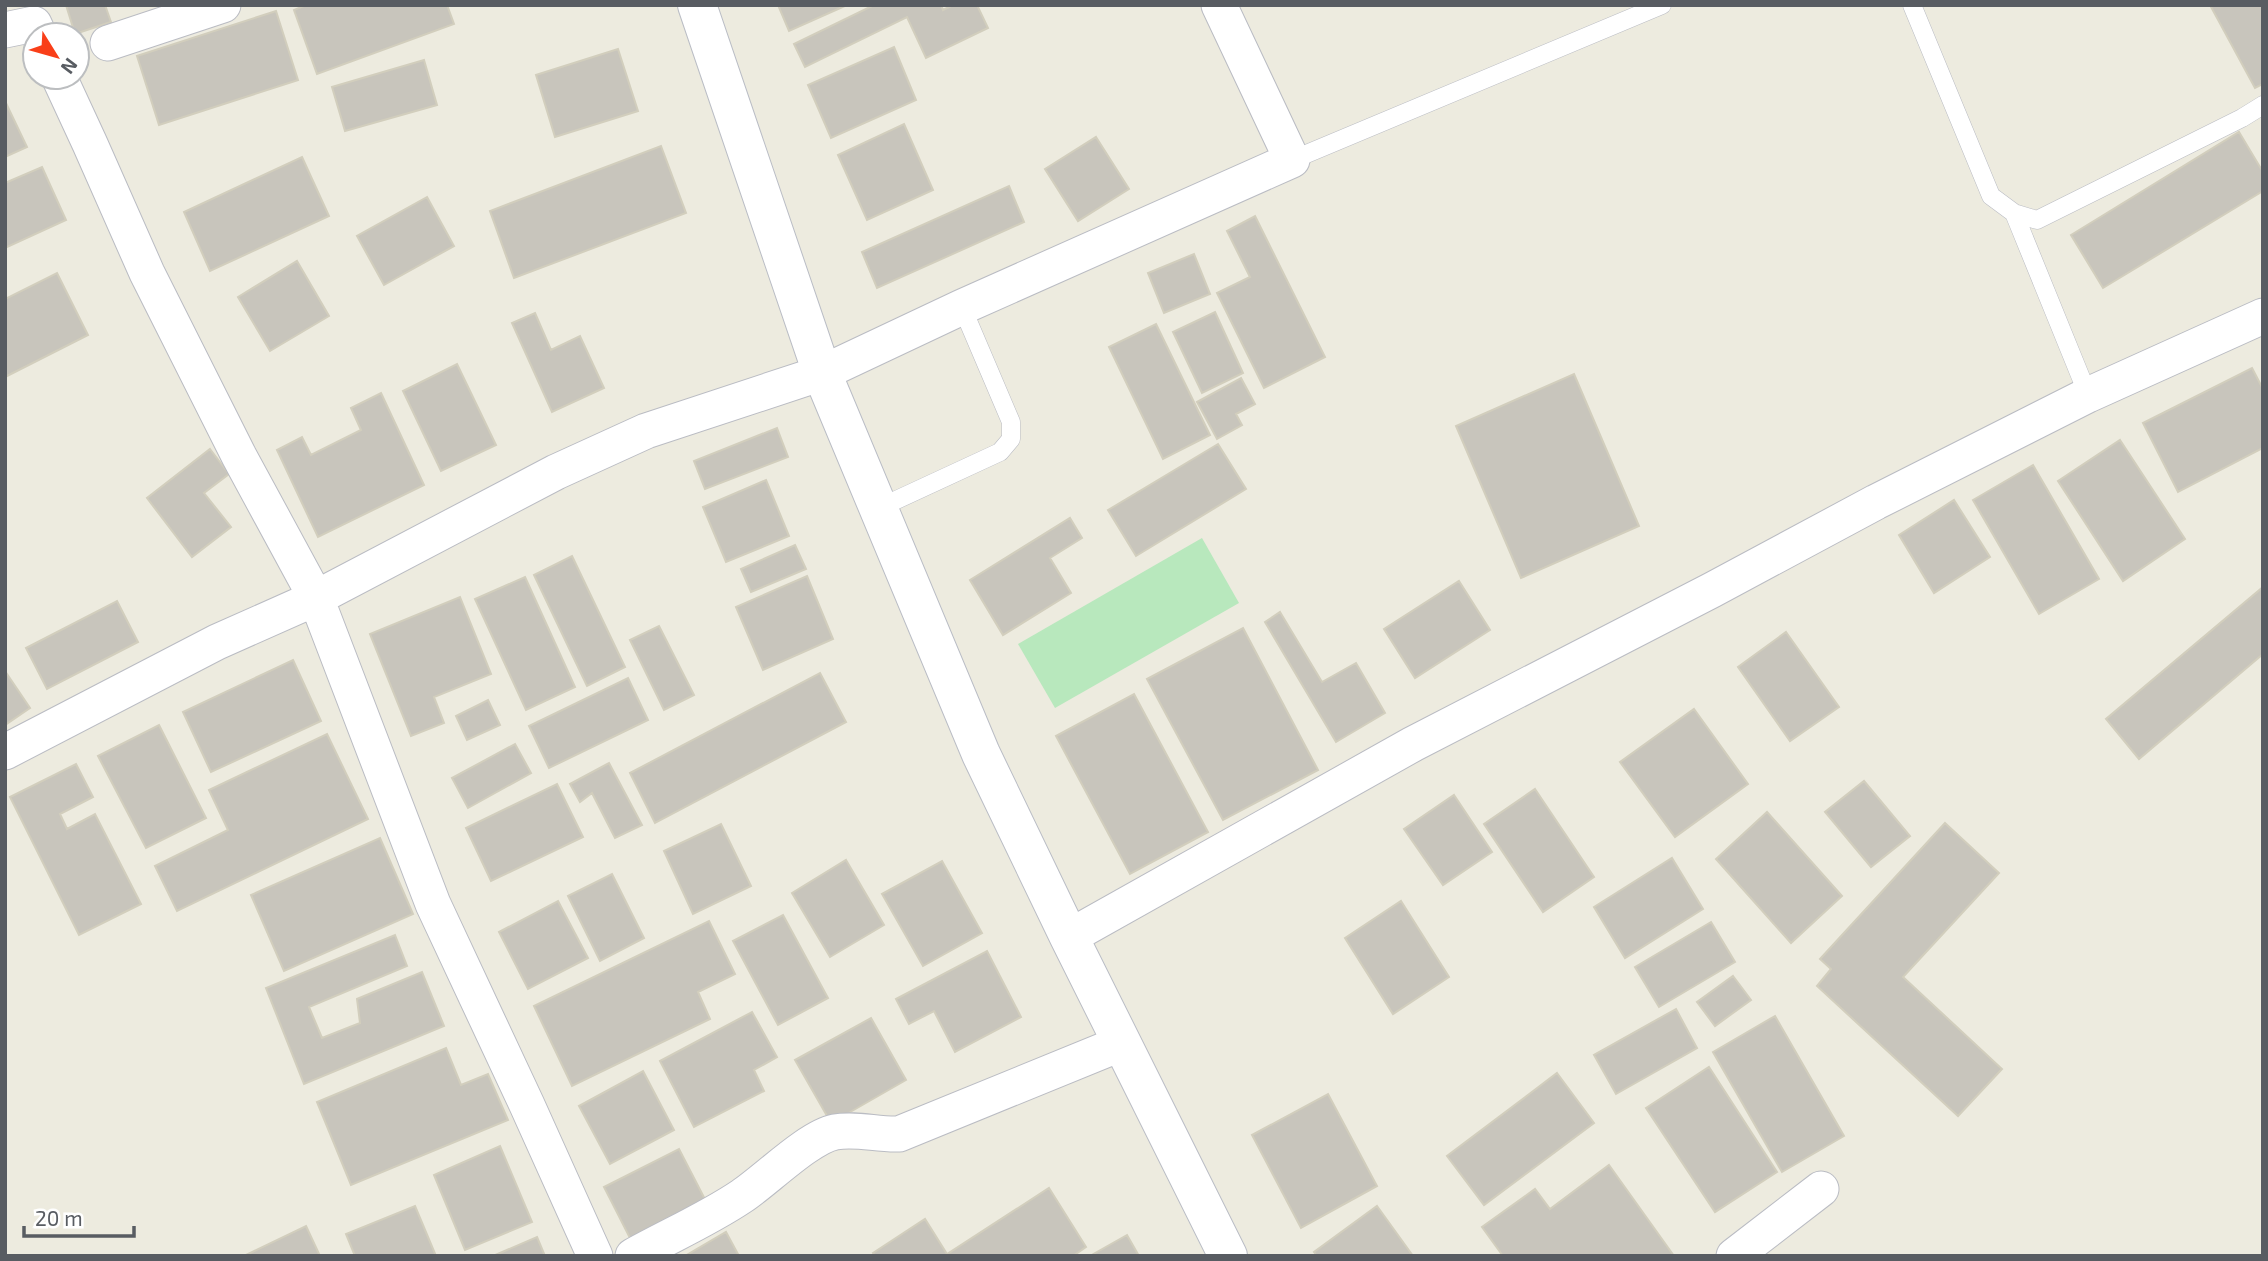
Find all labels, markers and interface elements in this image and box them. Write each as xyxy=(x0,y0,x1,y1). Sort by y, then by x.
north arrow xyxy=(21,21,91,91)
text: N xyxy=(57,54,83,79)
scale bar xyxy=(24,1194,135,1238)
text: 20 m xyxy=(35,1205,83,1230)

